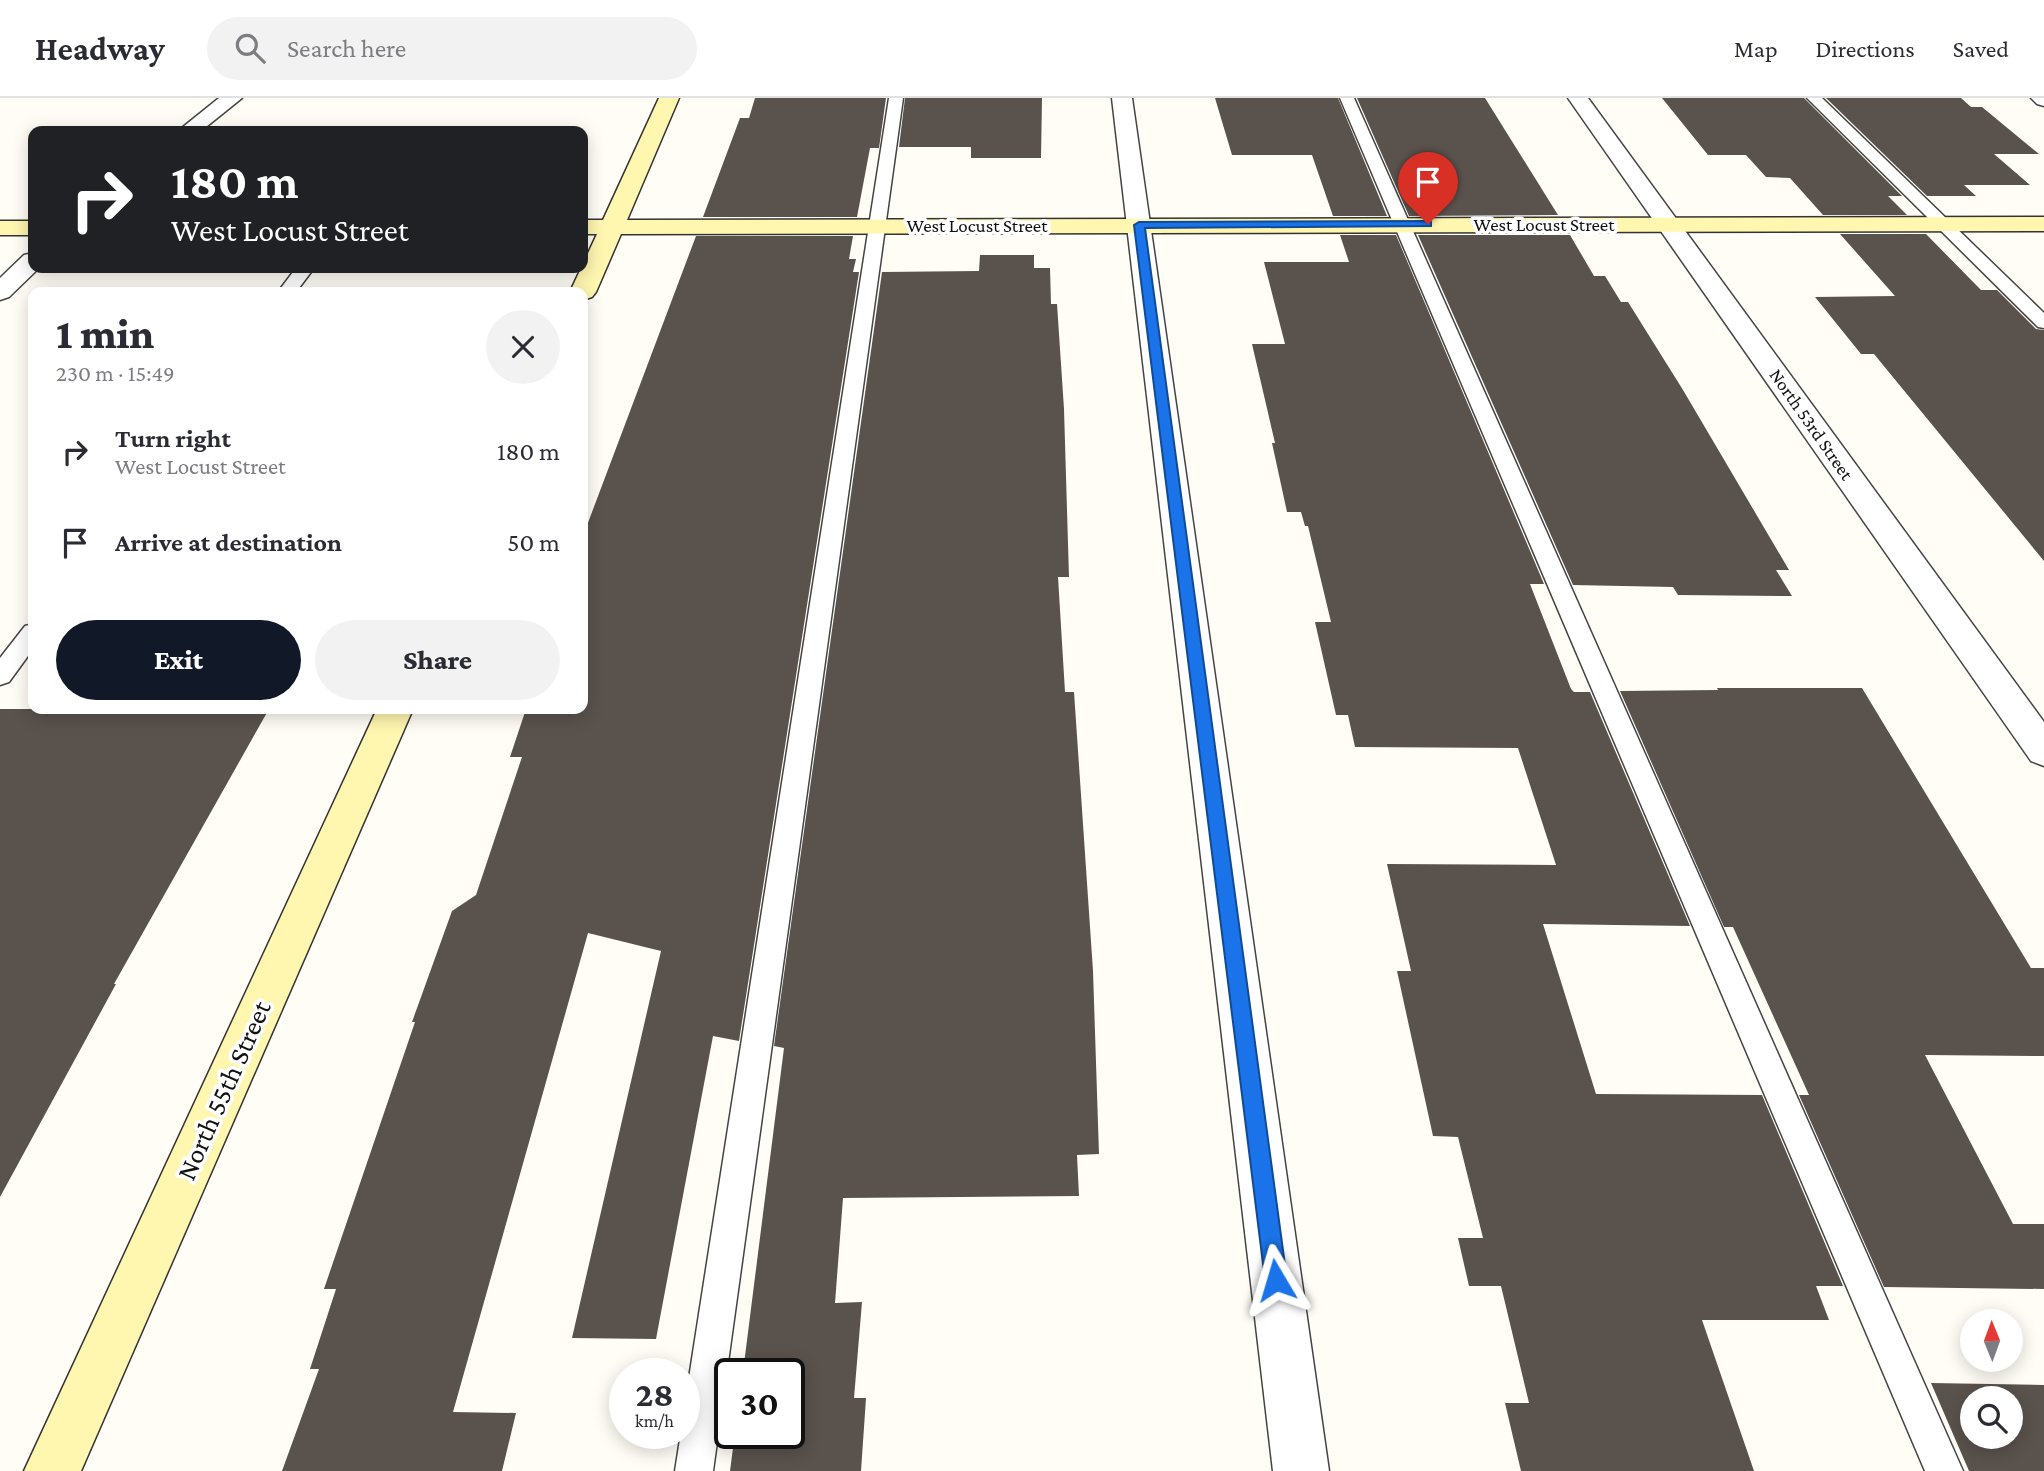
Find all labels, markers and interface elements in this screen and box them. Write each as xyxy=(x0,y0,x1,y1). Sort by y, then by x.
search box xyxy=(207,17,697,80)
icon: search xyxy=(231,29,269,67)
text: Headway xyxy=(35,30,165,67)
text: Search here xyxy=(287,34,406,63)
text: Map xyxy=(1734,35,1778,62)
text: Directions xyxy=(1816,35,1915,62)
text: Saved xyxy=(1953,35,2009,62)
pin xyxy=(1398,152,1458,224)
icon: right xyxy=(56,154,147,245)
text: 180 m xyxy=(171,154,299,209)
icon: arrive xyxy=(1409,163,1447,201)
text: West Locust Street xyxy=(171,212,408,248)
street label: West Locust Street xyxy=(1474,214,1615,235)
street label: West Locust Street xyxy=(907,215,1048,236)
text: 1 min xyxy=(56,310,154,357)
button: close xyxy=(486,310,560,384)
text: 230 m · 15:49 xyxy=(56,360,175,386)
street label: North 53rd Street xyxy=(1765,365,1858,484)
text: Turn right xyxy=(115,424,231,453)
icon: right xyxy=(56,433,94,471)
text: 180 m xyxy=(497,437,560,466)
text: West Locust Street xyxy=(115,453,286,479)
icon: arrive xyxy=(56,524,94,562)
text: Arrive at destination xyxy=(115,528,342,557)
text: 50 m xyxy=(507,528,560,557)
button: Exit xyxy=(56,620,301,700)
button: Share xyxy=(315,620,560,700)
street label: North 55th Street xyxy=(170,995,277,1185)
position arrow xyxy=(1239,1243,1313,1317)
north arrow xyxy=(1960,1309,2023,1372)
map controls xyxy=(1960,1309,2023,1449)
speed limit sign: 30 xyxy=(714,1358,805,1449)
text: 28 xyxy=(635,1375,674,1414)
button: search xyxy=(1960,1386,2023,1449)
text: km/h xyxy=(635,1411,674,1431)

